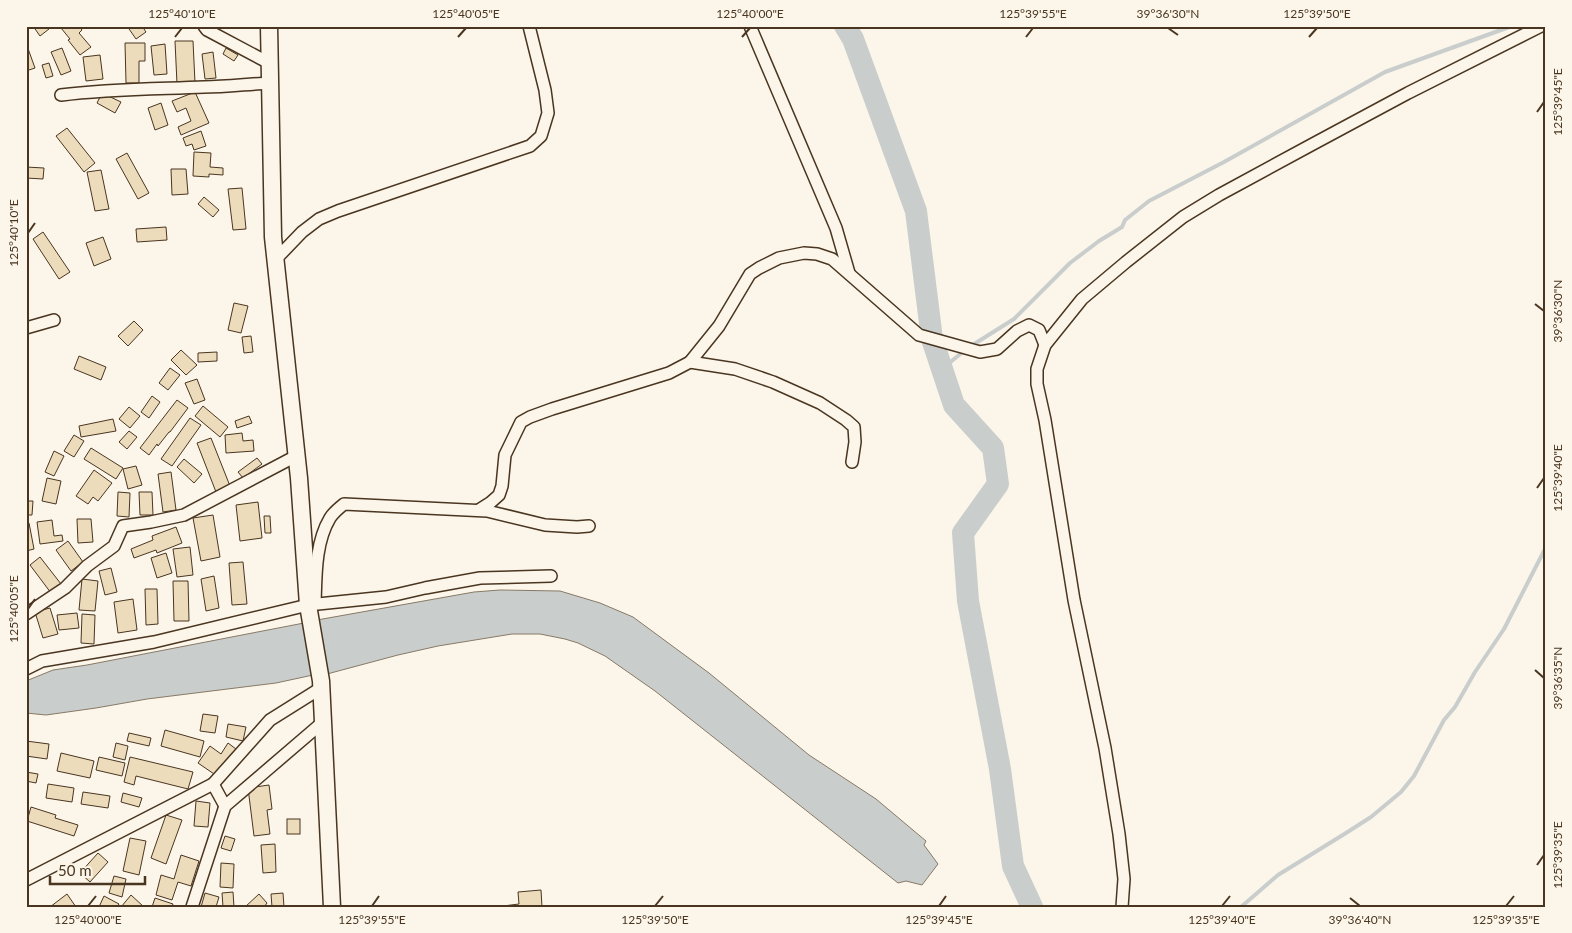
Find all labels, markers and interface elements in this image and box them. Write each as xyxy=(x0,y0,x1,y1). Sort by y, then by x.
text: 125°40'10"E xyxy=(148,6,216,21)
text: 125°40'05"E xyxy=(432,6,500,21)
text: 125°40'00"E xyxy=(716,6,784,21)
text: 125°39'55"E xyxy=(999,6,1067,21)
text: 39°36'30"N xyxy=(1137,6,1199,21)
text: 125°39'50"E xyxy=(1283,6,1351,21)
text: 125°39'45"E xyxy=(1550,68,1565,136)
text: 125°40'10"E xyxy=(6,199,21,267)
text: 39°36'30"N xyxy=(1550,280,1565,342)
text: 125°39'40"E xyxy=(1550,444,1565,512)
text: 125°40'05"E xyxy=(6,575,21,643)
text: 39°36'35"N xyxy=(1550,647,1565,709)
text: 125°39'35"E xyxy=(1550,821,1565,889)
scale bar xyxy=(50,853,145,885)
text: 50 m xyxy=(58,861,92,879)
text: 125°40'00"E xyxy=(54,912,122,927)
text: 125°39'55"E xyxy=(338,912,406,927)
text: 125°39'50"E xyxy=(621,912,689,927)
text: 125°39'45"E xyxy=(905,912,973,927)
text: 125°39'40"E xyxy=(1188,912,1256,927)
text: 39°36'40"N xyxy=(1329,912,1391,927)
text: 125°39'35"E xyxy=(1472,912,1540,927)

